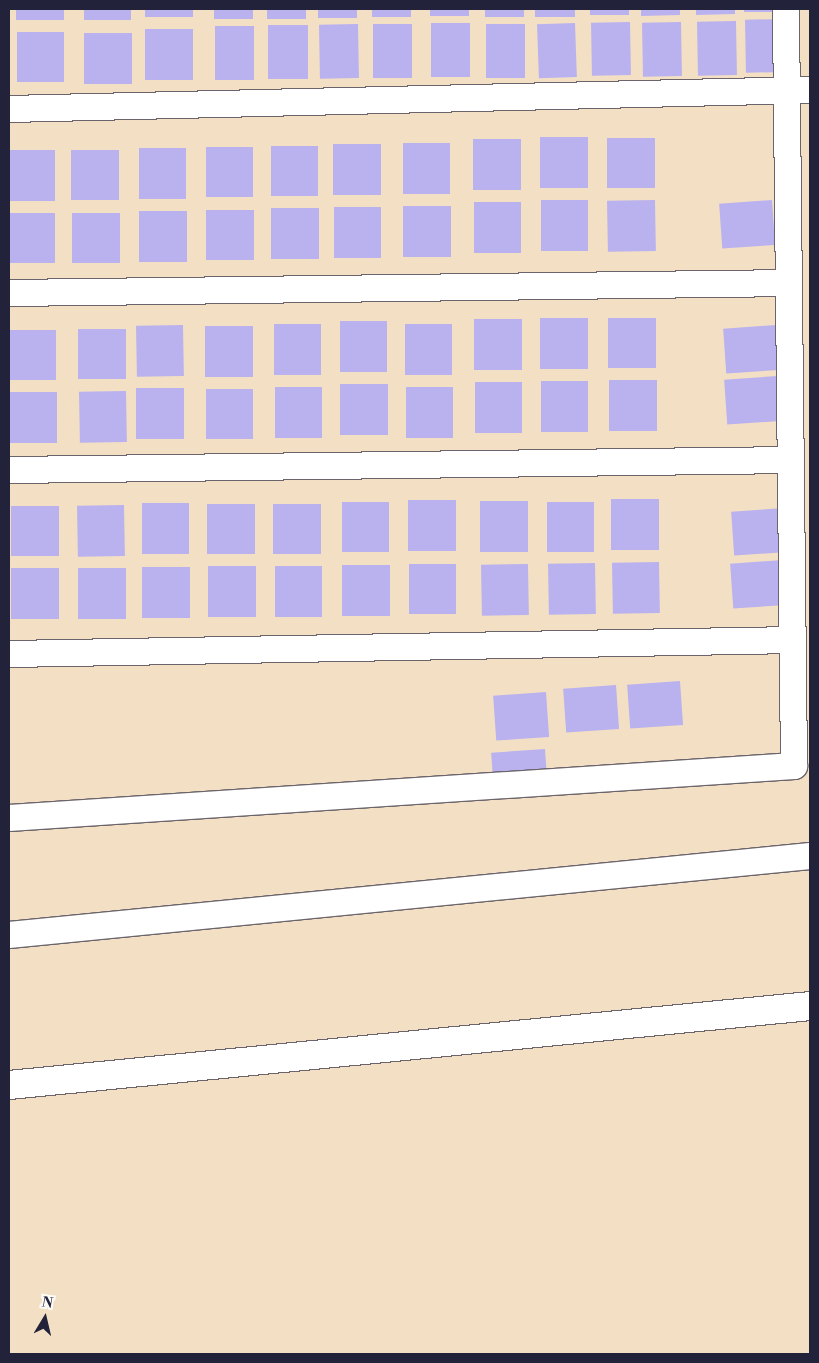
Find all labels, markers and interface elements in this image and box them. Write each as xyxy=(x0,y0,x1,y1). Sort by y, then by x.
north arrow xyxy=(20,1293,70,1343)
text: N xyxy=(40,1293,54,1313)

